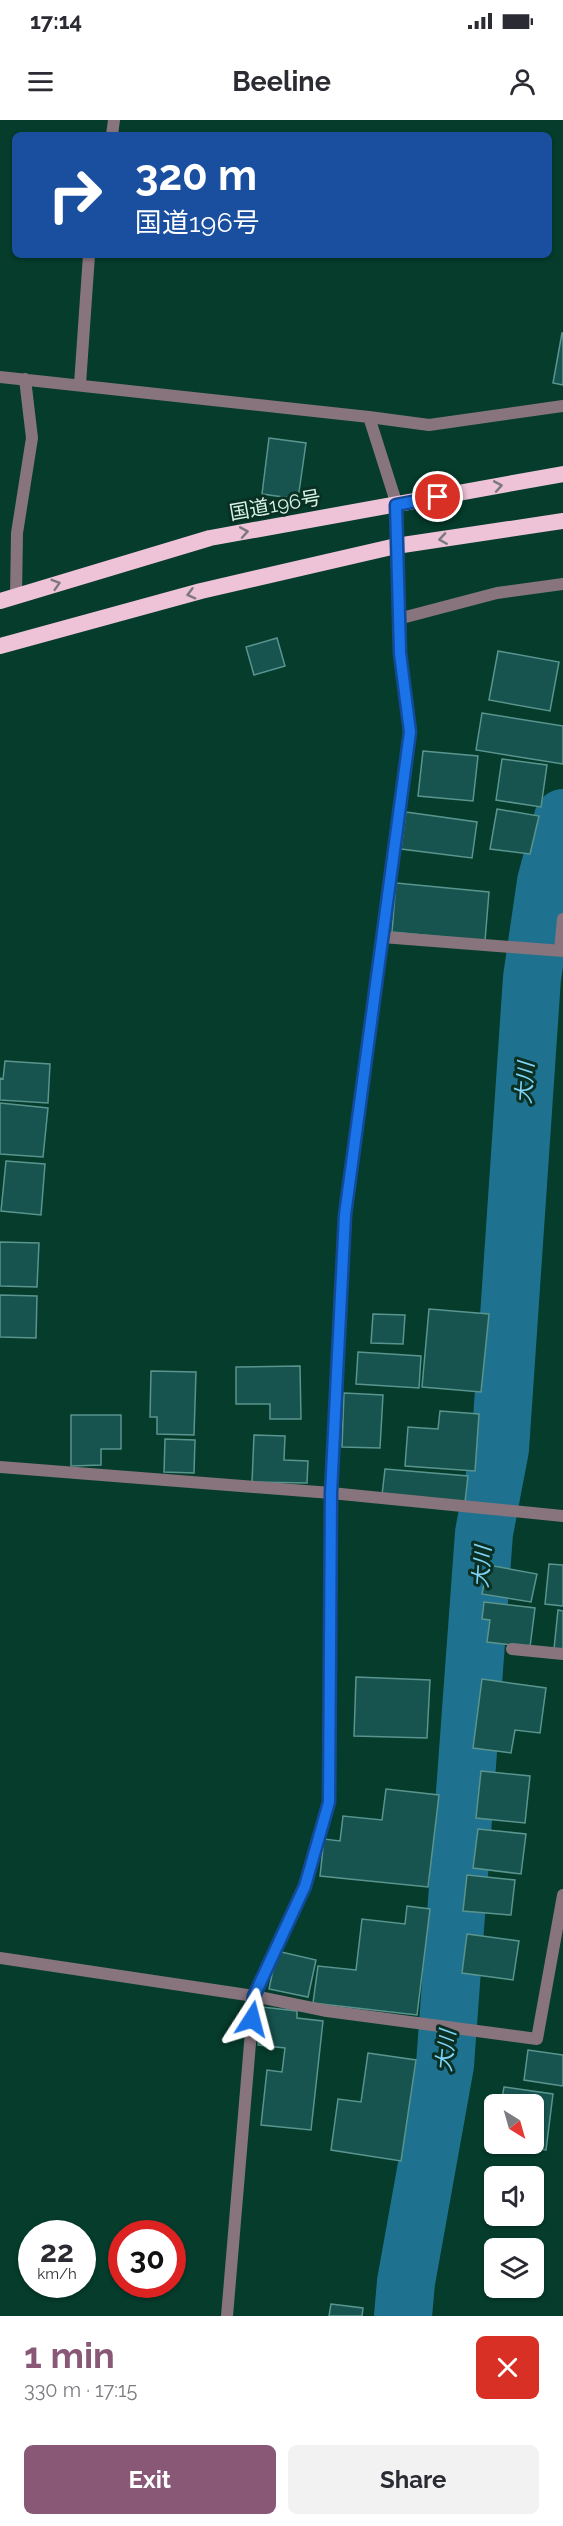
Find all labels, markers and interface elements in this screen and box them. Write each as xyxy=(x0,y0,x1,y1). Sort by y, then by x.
text: 17:14 xyxy=(30,8,82,34)
icon: menu xyxy=(24,65,57,98)
icon: person xyxy=(506,65,539,98)
text: Beeline xyxy=(232,66,331,97)
text: 320 m xyxy=(135,151,257,200)
icon: right xyxy=(36,156,114,234)
text: 国道196号 xyxy=(135,207,260,238)
pin xyxy=(412,471,463,522)
icon: arrive xyxy=(421,480,454,513)
one-way arrow xyxy=(492,480,502,493)
street label: 国道196号 xyxy=(227,485,323,525)
one-way arrow xyxy=(238,526,248,539)
one-way arrow xyxy=(438,532,448,545)
one-way arrow xyxy=(50,579,61,591)
one-way arrow xyxy=(186,587,197,599)
water label: 大川 xyxy=(511,1059,539,1105)
water label: 大川 xyxy=(468,1543,496,1589)
position arrow xyxy=(220,1987,284,2051)
water label: 大川 xyxy=(431,2027,460,2073)
north arrow xyxy=(484,2094,544,2154)
map controls xyxy=(484,2094,544,2298)
button: sound xyxy=(484,2166,544,2226)
speed limit sign: 30 xyxy=(108,2220,186,2298)
text: 22 xyxy=(40,2234,74,2269)
button: layers xyxy=(484,2238,544,2298)
text: km/h xyxy=(37,2265,77,2283)
text: 1 min xyxy=(24,2334,115,2376)
button: close xyxy=(476,2336,539,2399)
text: 330 m · 17:15 xyxy=(24,2378,137,2402)
button: Exit xyxy=(24,2445,276,2514)
button: Share xyxy=(288,2445,539,2514)

